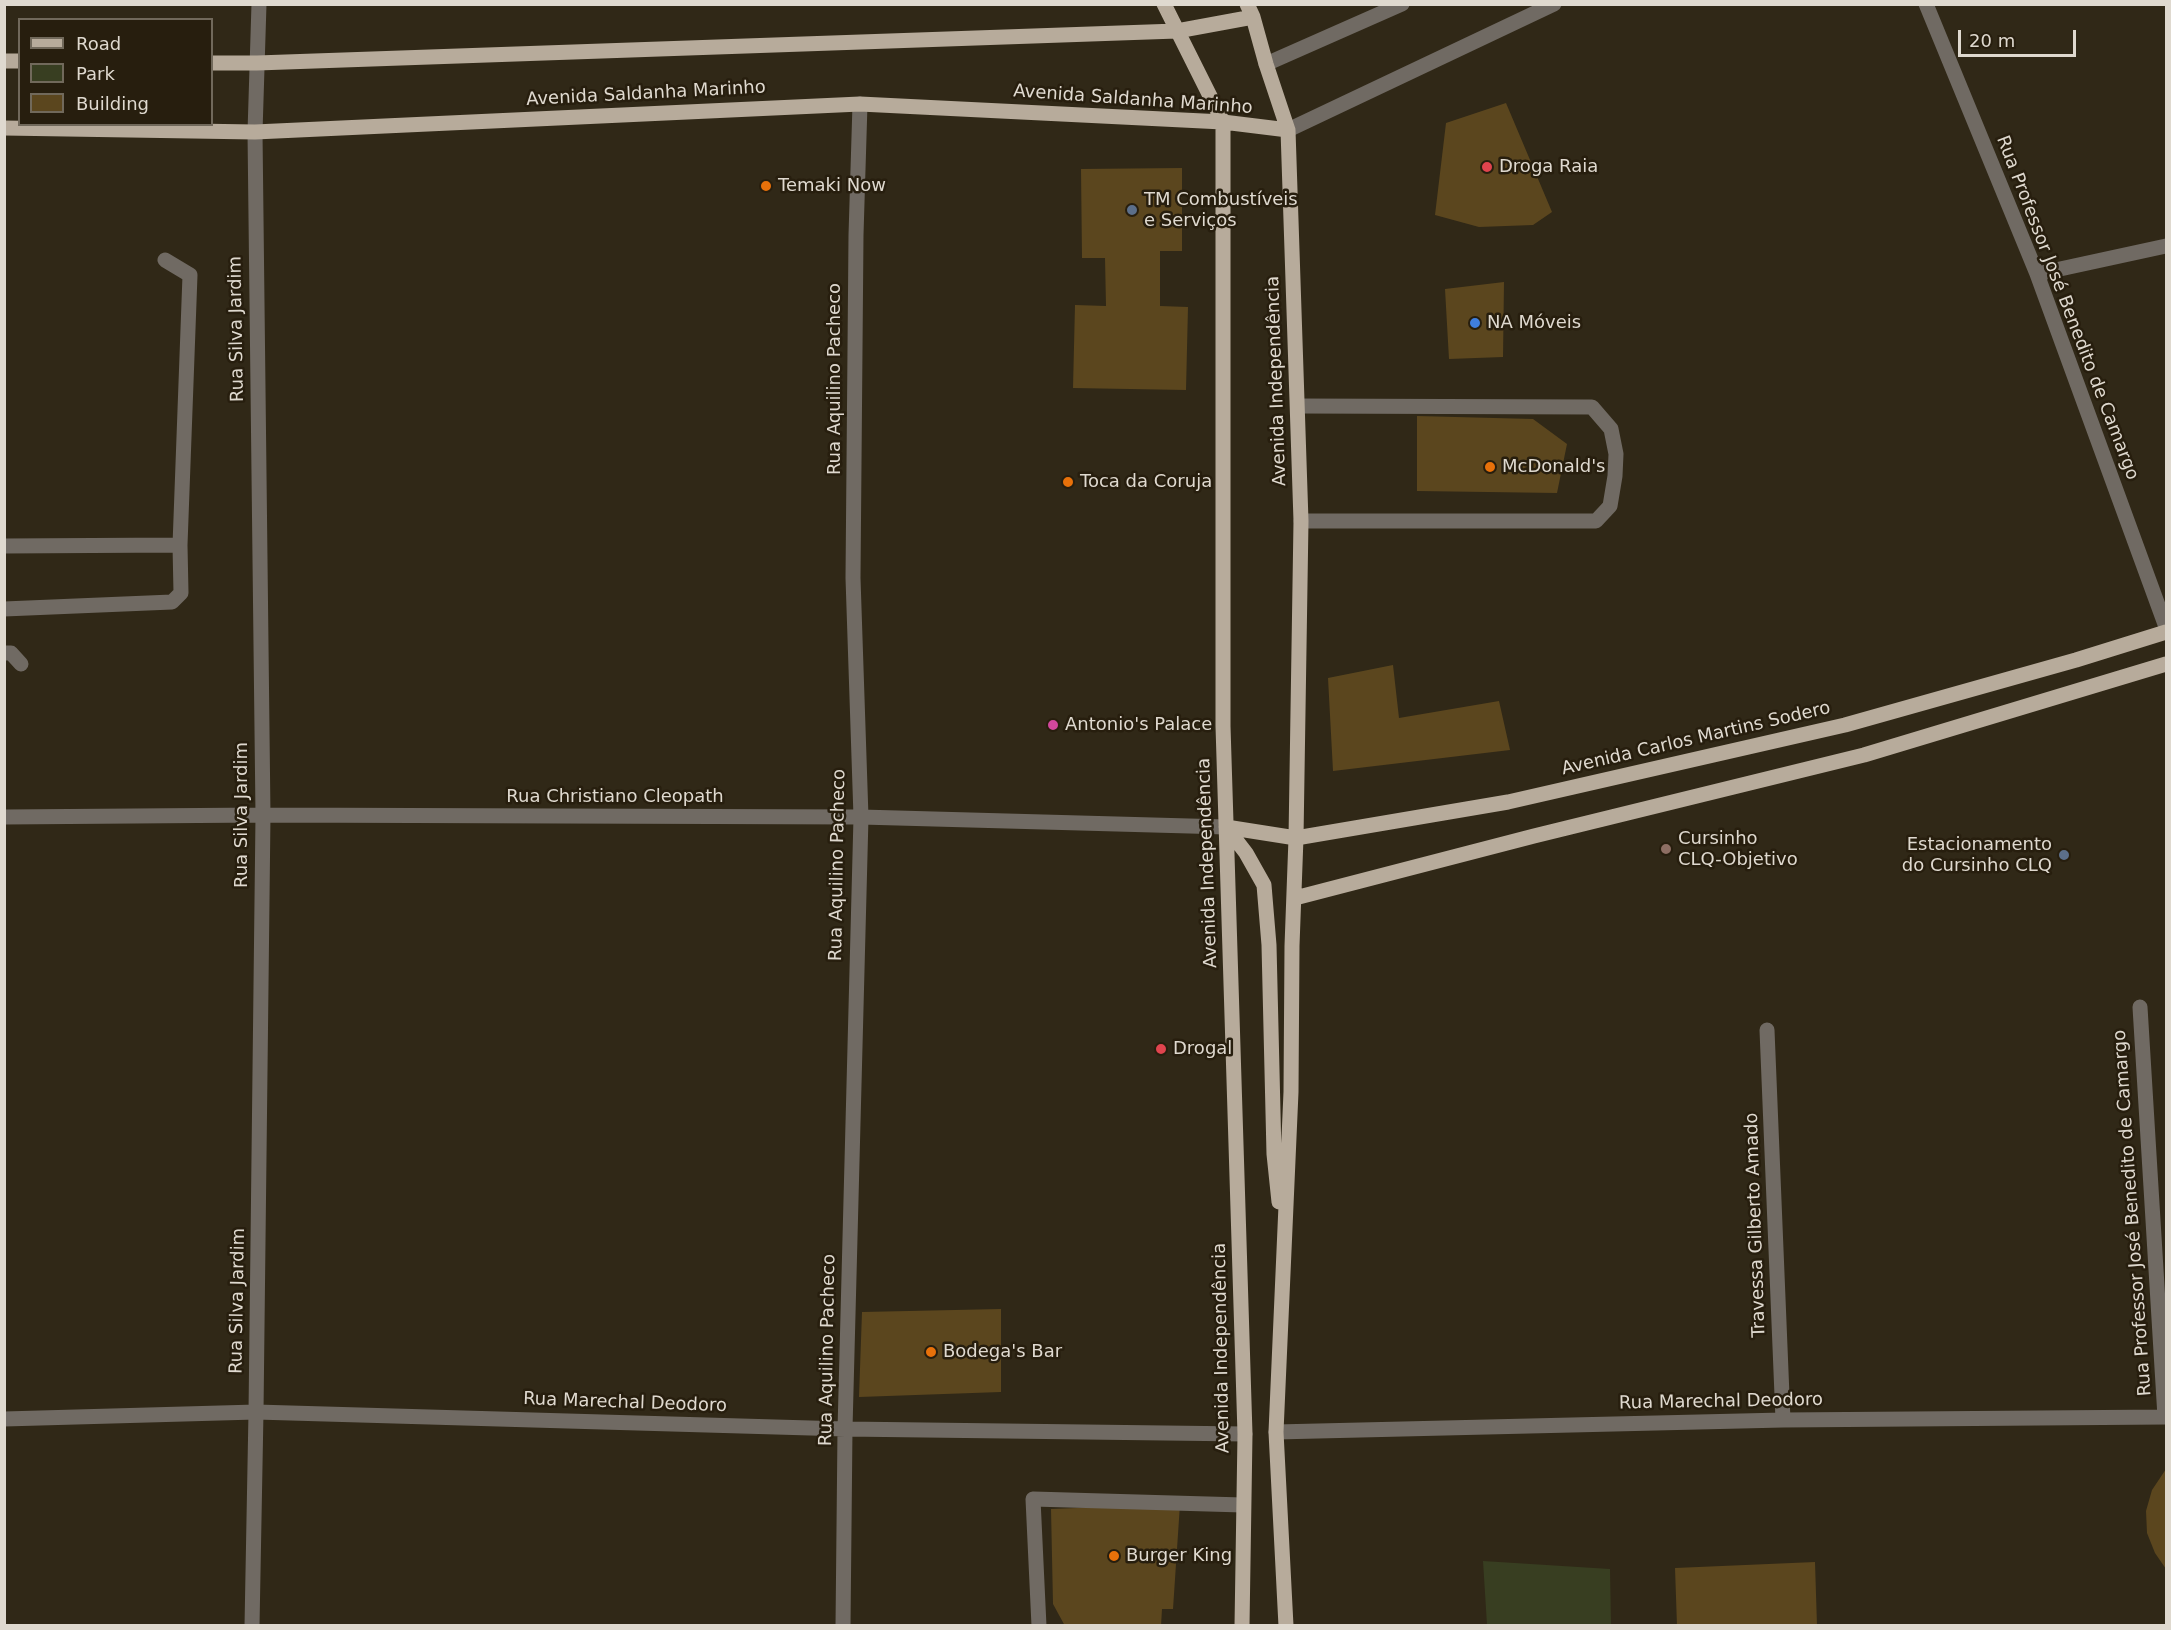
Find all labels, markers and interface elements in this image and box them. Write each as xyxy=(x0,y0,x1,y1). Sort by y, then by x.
legend xyxy=(18,18,213,126)
scale bar xyxy=(1961,18,2080,56)
text: 20 m xyxy=(1969,30,2015,51)
text: Road xyxy=(76,33,121,54)
text: Park xyxy=(76,63,115,84)
street label: Avenida Saldanha Marinho xyxy=(526,77,766,111)
street label: Avenida Saldanha Marinho xyxy=(1013,81,1253,119)
text: Building xyxy=(76,93,149,114)
street label: Rua Professor José Benedito de Camargo xyxy=(1991,133,2143,483)
place label: Droga Raia xyxy=(1499,156,1598,178)
marker: Droga Raia xyxy=(1480,160,1494,174)
place label: Temaki Now xyxy=(778,175,886,197)
marker: Temaki Now xyxy=(759,179,773,193)
place label: TM Combustíveis e Serviços xyxy=(1144,189,1298,232)
marker: TM Combustíveis e Serviços xyxy=(1125,203,1139,217)
street label: Rua Silva Jardim xyxy=(225,256,249,402)
street label: Avenida Independência xyxy=(1263,275,1291,487)
street label: Rua Aquilino Pacheco xyxy=(824,283,846,475)
place label: NA Móveis xyxy=(1487,312,1581,334)
marker: NA Móveis xyxy=(1468,316,1482,330)
place label: McDonald's xyxy=(1502,456,1605,478)
marker: McDonald's xyxy=(1483,460,1497,474)
place label: Toca da Coruja xyxy=(1080,471,1212,493)
marker: Toca da Coruja xyxy=(1061,475,1075,489)
street label: Avenida Carlos Martins Sodero xyxy=(1560,698,1832,780)
place label: Antonio's Palace xyxy=(1065,714,1212,736)
marker: Antonio's Palace xyxy=(1046,718,1060,732)
street label: Rua Silva Jardim xyxy=(231,742,253,888)
street label: Avenida Independência xyxy=(1194,757,1222,969)
street label: Rua Aquilino Pacheco xyxy=(826,769,850,961)
street label: Rua Christiano Cleopath xyxy=(506,786,724,808)
place label: Cursinho CLQ-Objetivo xyxy=(1678,828,1798,870)
place label: Estacionamento do Cursinho CLQ xyxy=(1902,834,2052,876)
marker: Cursinho CLQ-Objetivo xyxy=(1659,842,1673,856)
marker: Estacionamento do Cursinho CLQ xyxy=(2057,848,2071,862)
street label: Rua Professor José Benedito de Camargo xyxy=(2109,1029,2157,1397)
place label: Drogal xyxy=(1173,1038,1232,1060)
marker: Drogal xyxy=(1154,1042,1168,1056)
street label: Travessa Gilberto Amado xyxy=(1741,1112,1771,1338)
street label: Rua Silva Jardim xyxy=(226,1228,250,1374)
street label: Avenida Independência xyxy=(1209,1243,1235,1453)
street label: Rua Aquilino Pacheco xyxy=(816,1254,840,1446)
place label: Bodega's Bar xyxy=(943,1341,1062,1363)
marker: Bodega's Bar xyxy=(924,1345,938,1359)
street label: Rua Marechal Deodoro xyxy=(523,1389,727,1417)
street label: Rua Marechal Deodoro xyxy=(1619,1389,1823,1415)
place label: Burger King xyxy=(1126,1545,1232,1567)
marker: Burger King xyxy=(1107,1549,1121,1563)

